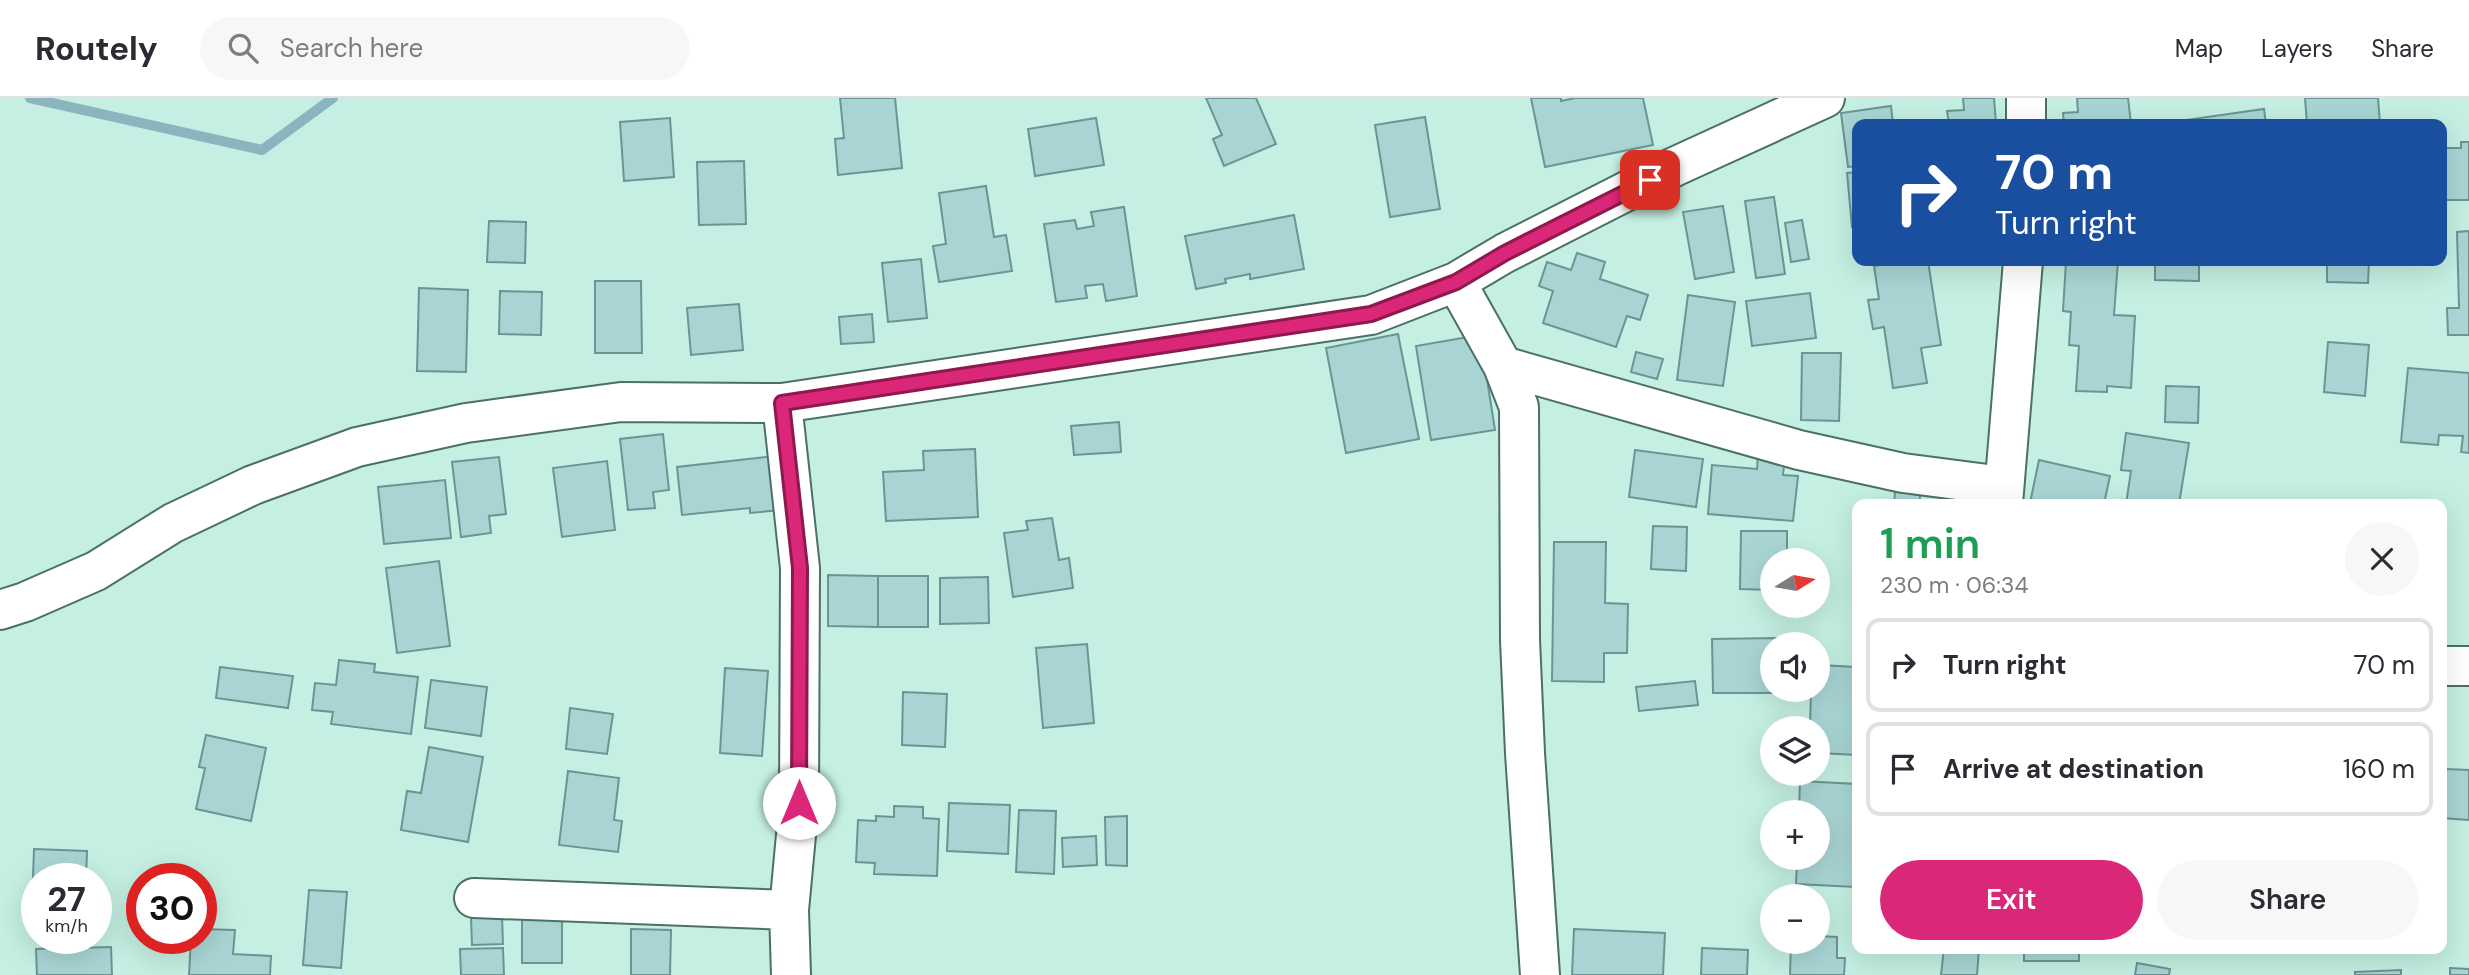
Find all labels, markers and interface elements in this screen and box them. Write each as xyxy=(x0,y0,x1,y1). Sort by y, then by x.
search box xyxy=(200,17,690,80)
text: Routely xyxy=(35,27,158,70)
icon: search xyxy=(224,29,262,67)
text: Search here xyxy=(280,31,423,65)
text: Map xyxy=(2175,33,2223,64)
text: Layers xyxy=(2261,33,2333,64)
text: Share xyxy=(2371,33,2434,64)
text: 70 m xyxy=(1995,140,2113,204)
icon: right xyxy=(1880,147,1971,238)
pin xyxy=(1620,150,1680,210)
icon: arrive xyxy=(1631,161,1669,199)
text: Turn right xyxy=(1995,202,2137,244)
text: 1 min xyxy=(1880,516,1980,571)
button: close xyxy=(2345,522,2419,596)
north arrow xyxy=(1760,548,1830,618)
map controls xyxy=(1760,548,1830,954)
text: 230 m · 06:34 xyxy=(1880,570,2028,600)
button: sound xyxy=(1760,632,1830,702)
icon: right xyxy=(1884,646,1922,684)
text: Turn right xyxy=(1943,648,2067,682)
text: 70 m xyxy=(2354,648,2415,682)
button: layers xyxy=(1760,716,1830,786)
icon: arrive xyxy=(1884,750,1922,788)
text: Arrive at destination xyxy=(1943,752,2204,786)
text: 160 m xyxy=(2343,752,2415,786)
position arrow xyxy=(762,766,836,840)
button: + xyxy=(1760,800,1830,870)
button: Exit xyxy=(1880,860,2143,940)
button: Share xyxy=(2157,860,2419,940)
speed limit sign: 30 xyxy=(126,863,217,954)
text: 27 xyxy=(47,876,86,922)
button: − xyxy=(1760,884,1830,954)
text: km/h xyxy=(45,914,88,938)

